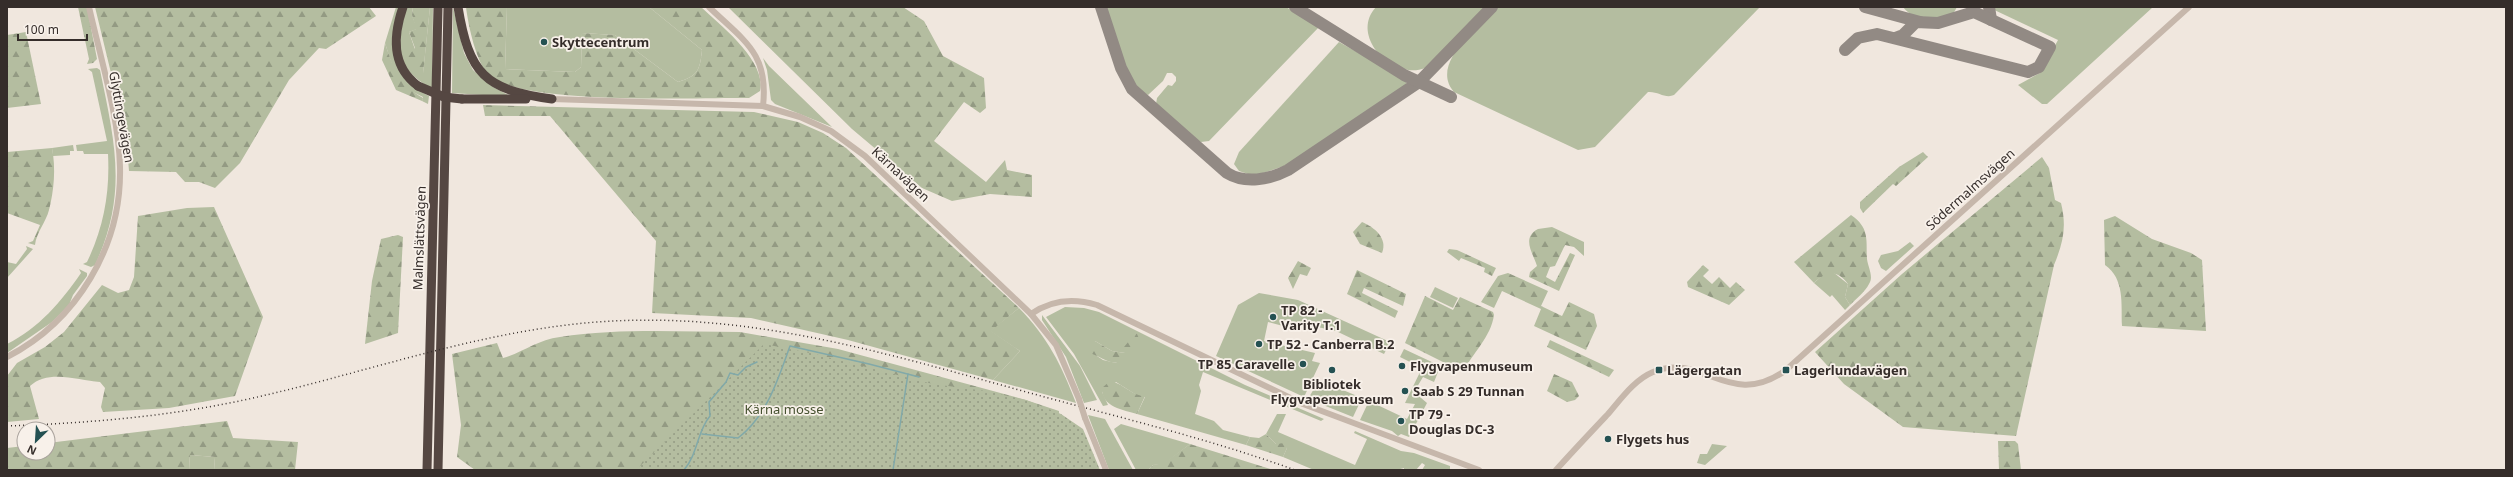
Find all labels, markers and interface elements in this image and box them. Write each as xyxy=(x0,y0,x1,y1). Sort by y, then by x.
scale bar xyxy=(18,16,87,42)
text: 100 m xyxy=(24,21,59,38)
place label: Skyttecentrum xyxy=(552,33,649,51)
marker: Skyttecentrum xyxy=(539,37,549,47)
street label: Glyttingevägen xyxy=(105,70,139,164)
street label: Kärnavägen xyxy=(868,142,934,206)
street label: Södermalmsvägen xyxy=(1922,144,2018,234)
street label: Malmslättsvägen xyxy=(408,186,430,290)
place label: TP 82 - Varity T.1 xyxy=(1281,301,1341,334)
marker: TP 82 - Varity T.1 xyxy=(1268,312,1278,322)
place label: TP 52 - Canberra B.2 xyxy=(1267,335,1394,353)
marker: TP 52 - Canberra B.2 xyxy=(1254,339,1264,349)
place label: TP 85 Caravelle xyxy=(1198,355,1295,373)
place label: Flygvapenmuseum xyxy=(1410,357,1533,375)
marker: TP 85 Caravelle xyxy=(1298,359,1308,369)
marker: Flygvapenmuseum xyxy=(1397,361,1407,371)
place label: Lägergatan xyxy=(1667,361,1742,379)
place label: Lagerlundavägen xyxy=(1794,361,1907,379)
marker: Bibliotek Flygvapenmuseum xyxy=(1327,365,1337,375)
marker: Lägergatan xyxy=(1654,365,1664,375)
marker: Lagerlundavägen xyxy=(1781,365,1791,375)
place label: Bibliotek Flygvapenmuseum xyxy=(1271,375,1393,408)
place label: Saab S 29 Tunnan xyxy=(1413,382,1525,400)
marker: Saab S 29 Tunnan xyxy=(1400,386,1410,396)
park label: Kärna mosse xyxy=(744,400,824,418)
place label: TP 79 - Douglas DC-3 xyxy=(1409,405,1494,438)
marker: TP 79 - Douglas DC-3 xyxy=(1396,416,1406,426)
north arrow xyxy=(16,421,56,461)
place label: Flygets hus xyxy=(1616,430,1689,448)
marker: Flygets hus xyxy=(1603,434,1613,444)
text: N xyxy=(24,442,39,459)

